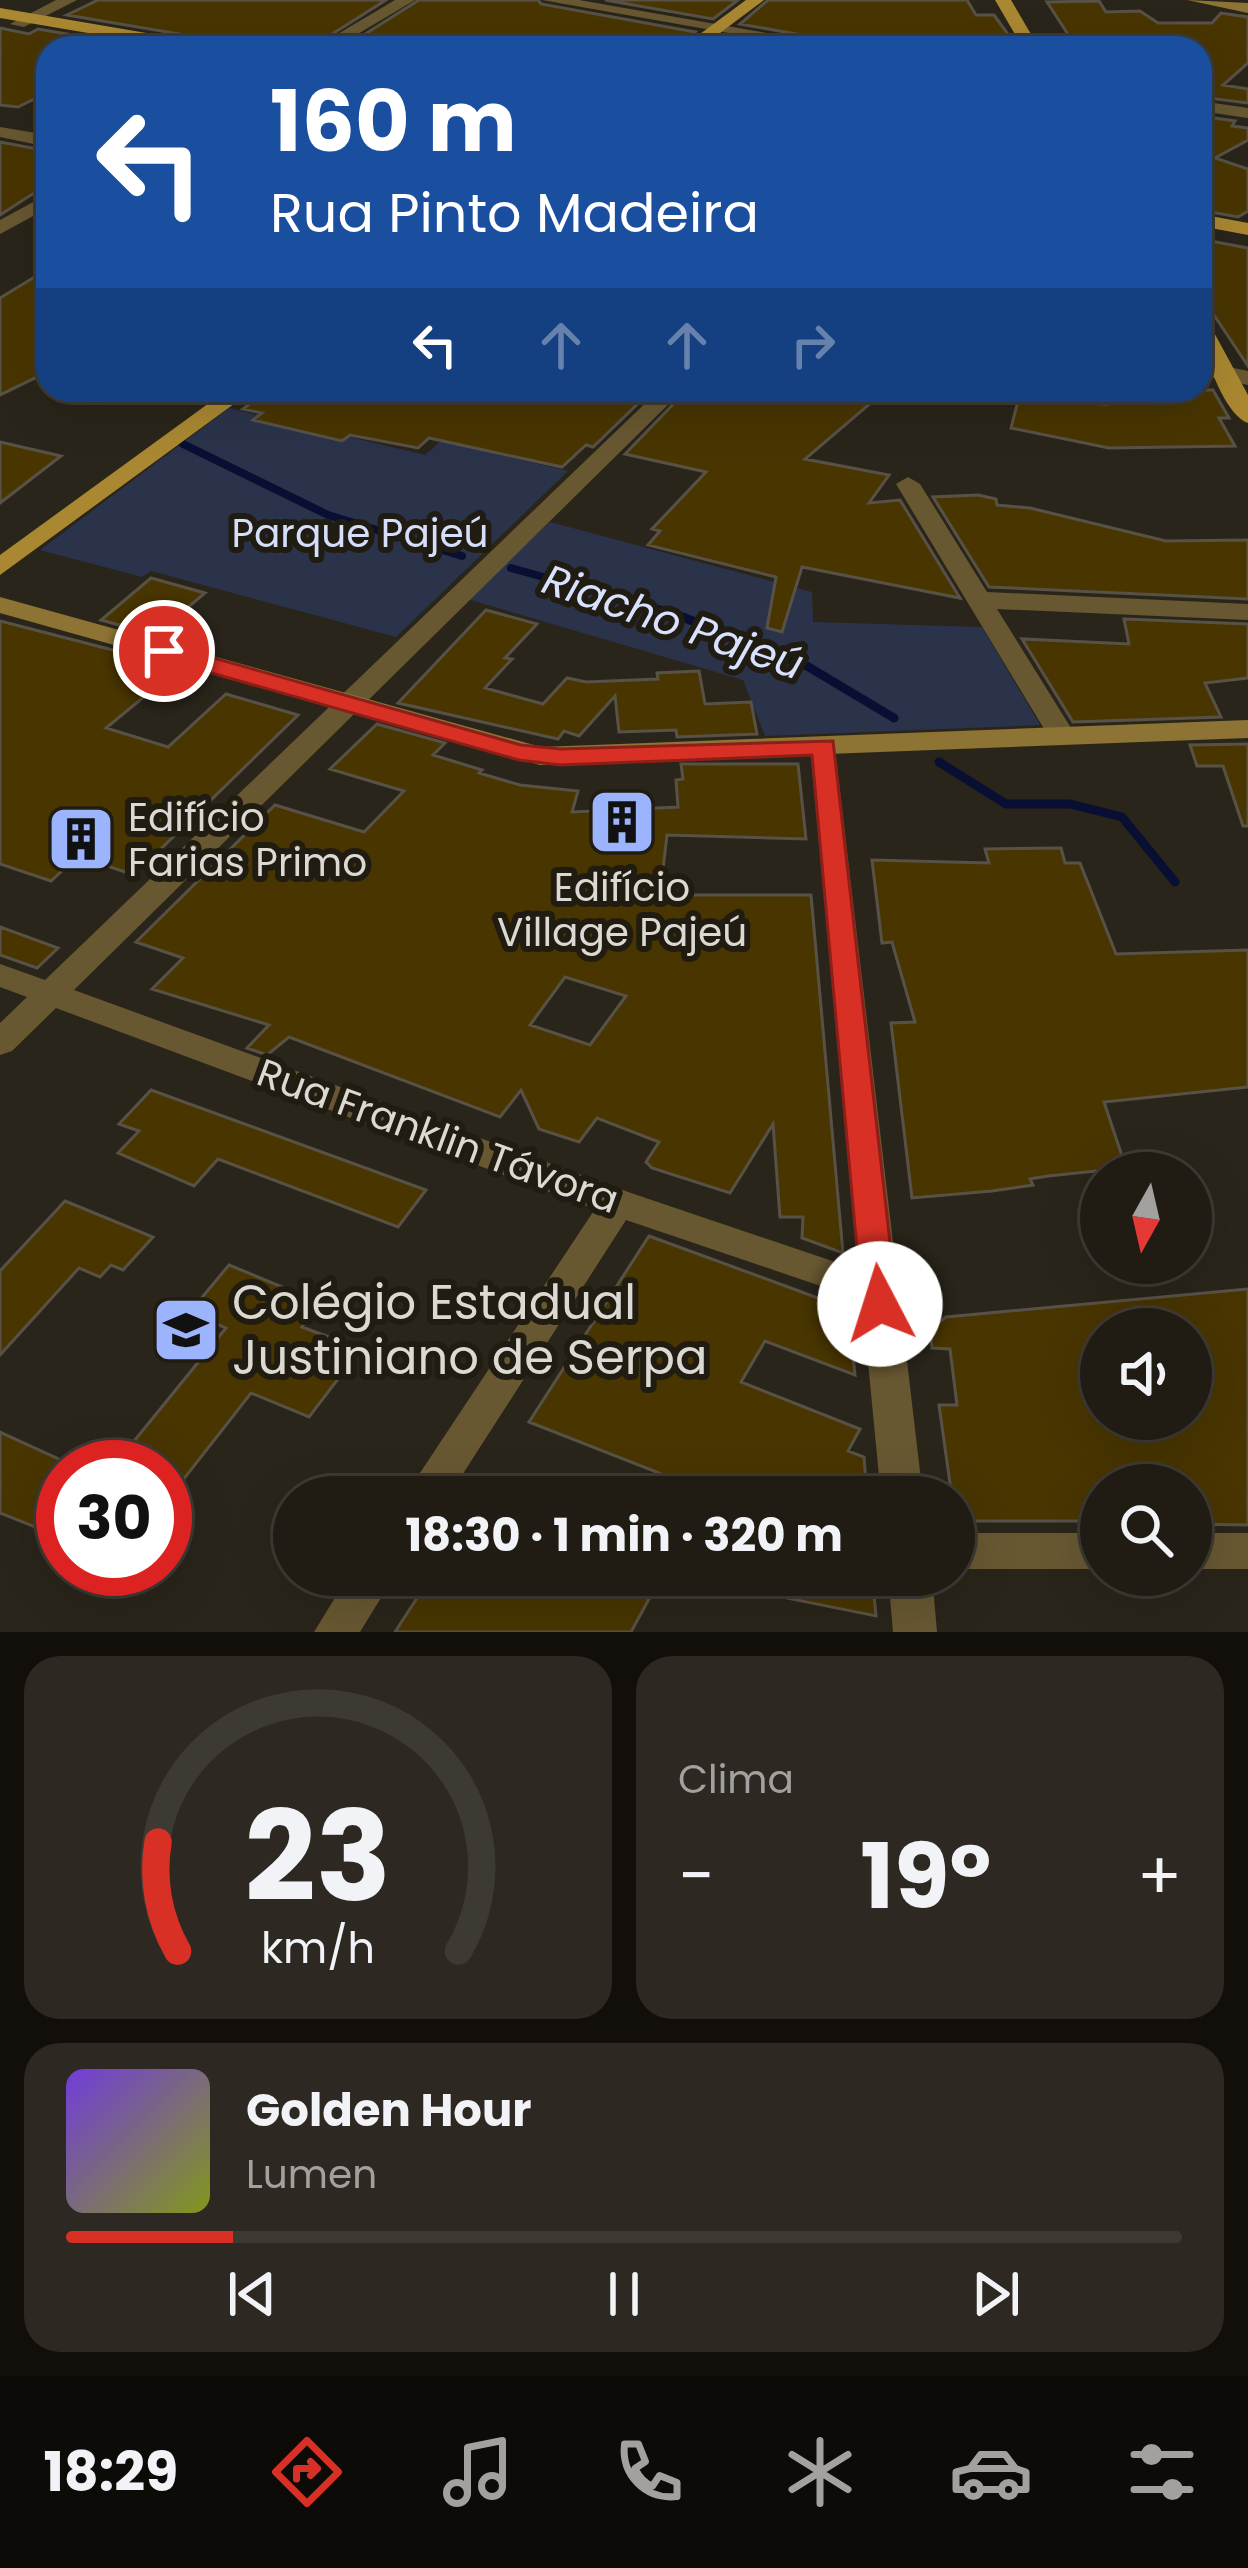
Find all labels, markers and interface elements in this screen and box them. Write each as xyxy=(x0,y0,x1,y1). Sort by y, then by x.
text: 160 m xyxy=(270,63,517,180)
icon: left xyxy=(72,84,228,240)
text: Rua Pinto Madeira xyxy=(270,175,759,251)
icon: left xyxy=(402,312,468,378)
icon: ahead xyxy=(528,312,594,378)
icon: ahead xyxy=(654,312,720,378)
icon: right xyxy=(780,312,846,378)
park label: Parque Pajeú xyxy=(231,506,489,561)
water label: Riacho Pajeú xyxy=(535,550,811,694)
pin xyxy=(113,600,215,702)
icon: arrive xyxy=(131,618,197,684)
building icon: Edifício Village Pajeú xyxy=(587,787,657,857)
place label: Edifício Farias Primo xyxy=(128,790,367,890)
building icon: Edifício Farias Primo xyxy=(46,804,116,874)
place label: Edifício Village Pajeú xyxy=(497,860,747,960)
street label: Rua Franklin Távora xyxy=(250,1045,626,1227)
north arrow xyxy=(1080,1152,1212,1284)
map controls xyxy=(1080,1152,1212,1596)
position arrow xyxy=(817,1241,943,1367)
place label: Colégio Estadual Justiniano de Serpa xyxy=(232,1269,708,1391)
school or university icon: Colégio Estadual Justiniano de Serpa xyxy=(151,1295,221,1365)
button: sound xyxy=(1080,1308,1212,1440)
speed limit sign: 30 xyxy=(36,1440,192,1596)
button: search xyxy=(1080,1464,1212,1596)
text: 18:30 · 1 min · 320 m xyxy=(405,1504,843,1567)
text: Clima xyxy=(678,1752,794,1807)
text: 23 xyxy=(245,1769,391,1944)
text: 19° xyxy=(860,1813,991,1940)
text: − xyxy=(678,1830,714,1922)
text: + xyxy=(1137,1830,1182,1922)
text: km/h xyxy=(261,1917,375,1977)
text: Golden Hour xyxy=(246,2079,532,2142)
text: Lumen xyxy=(246,2147,377,2202)
icon: previous xyxy=(219,2261,285,2327)
icon: pause xyxy=(591,2261,657,2327)
icon: next xyxy=(963,2261,1029,2327)
icon: directions xyxy=(265,2430,349,2514)
icon: music xyxy=(436,2430,520,2514)
icon: phone xyxy=(607,2430,691,2514)
icon: climate xyxy=(778,2430,862,2514)
icon: car xyxy=(949,2430,1033,2514)
icon: filters xyxy=(1120,2430,1204,2514)
text: 18:29 xyxy=(44,2434,178,2510)

